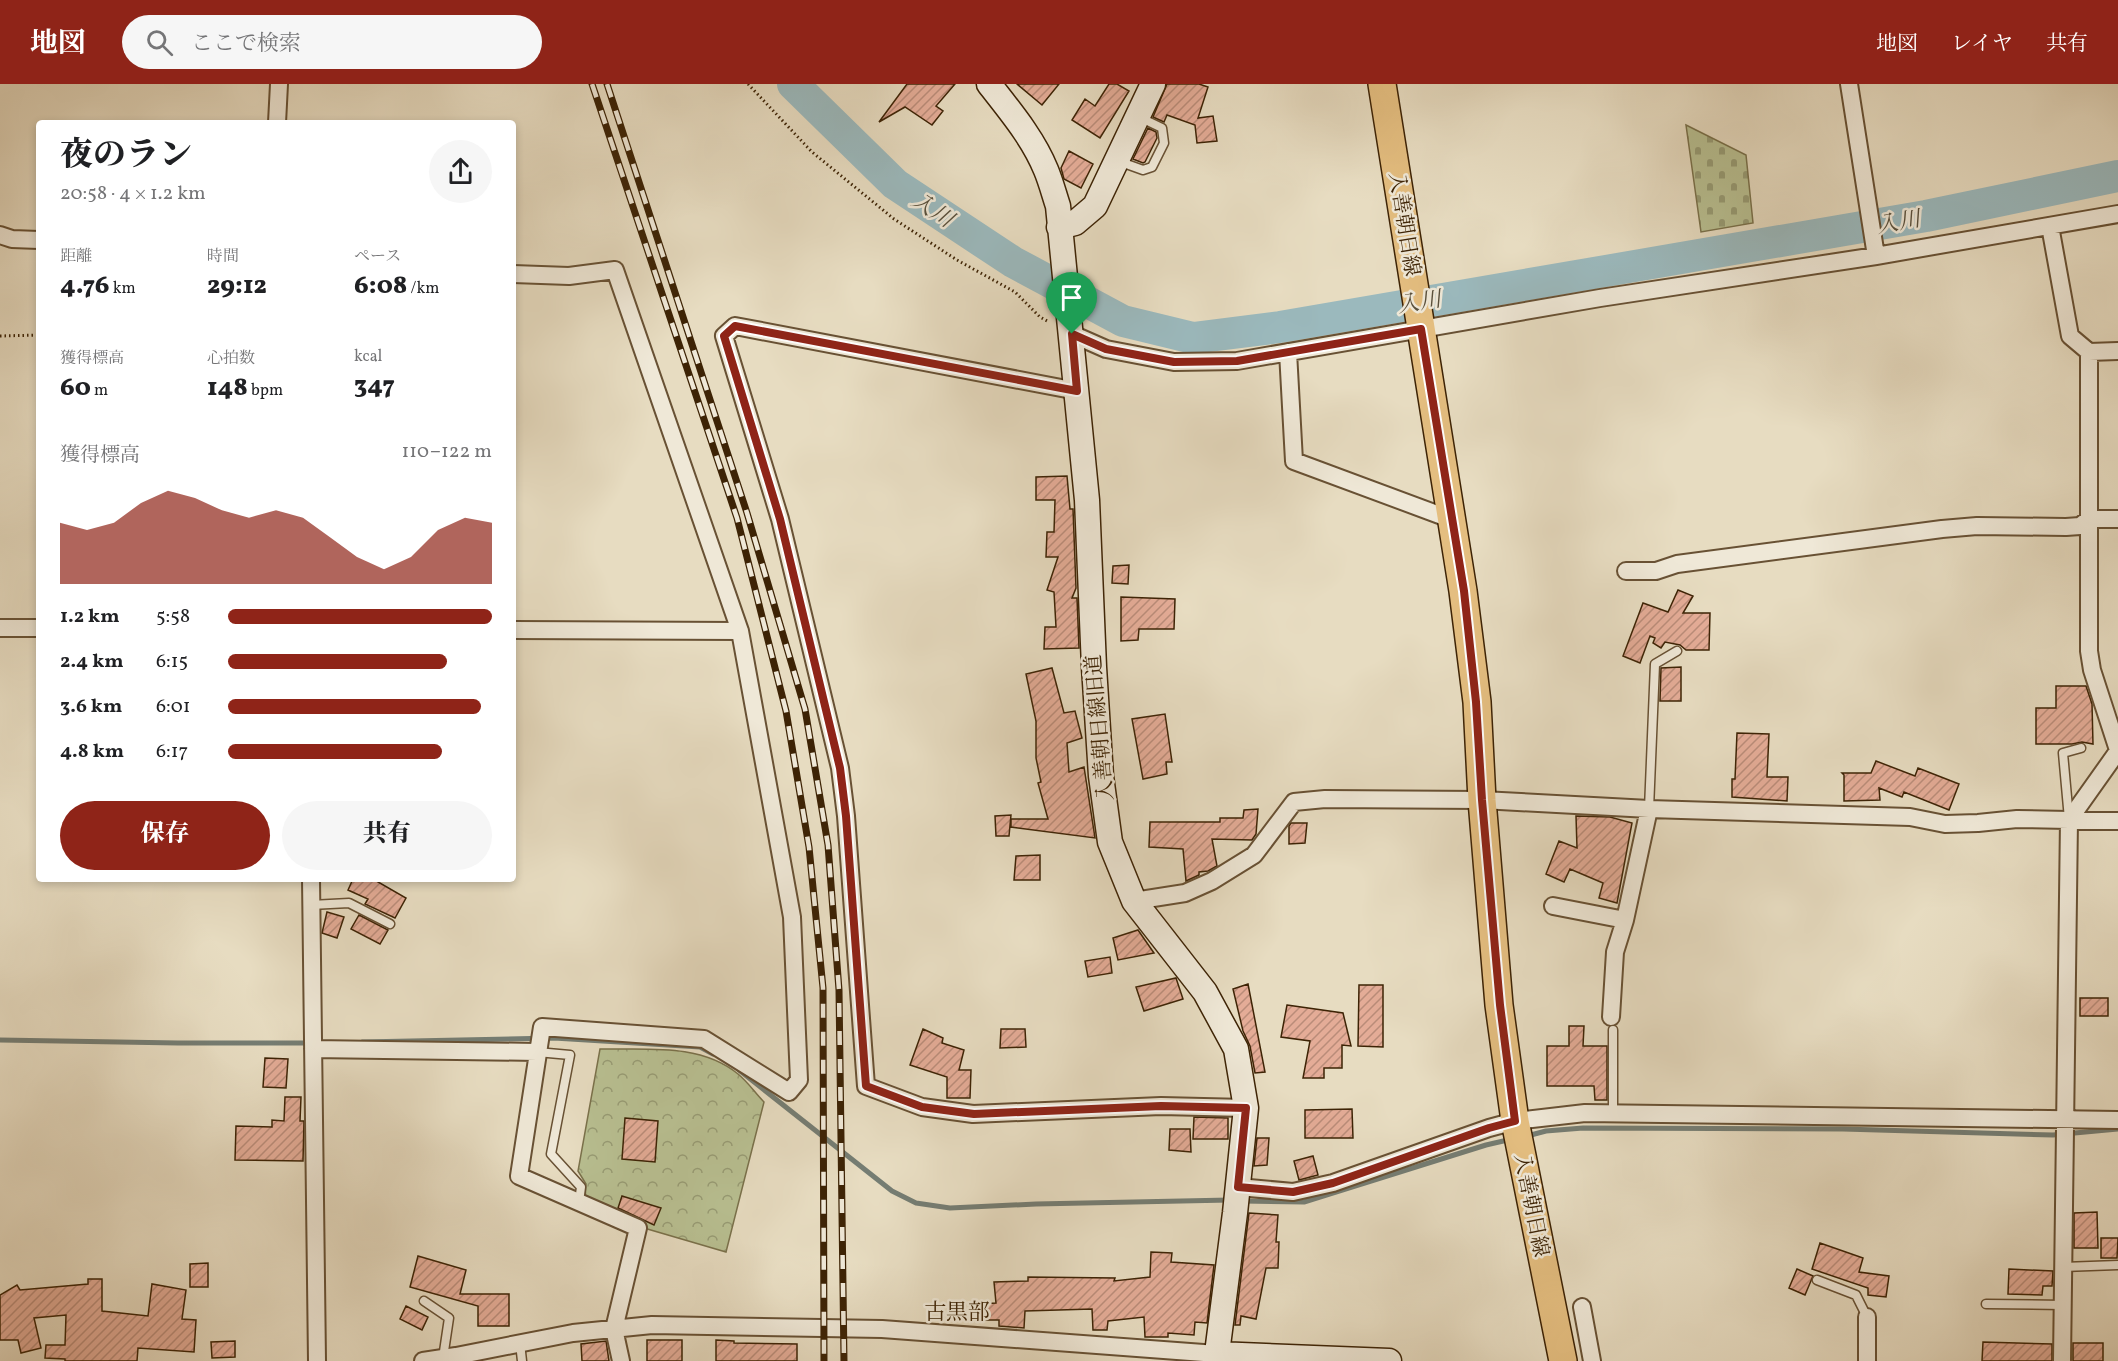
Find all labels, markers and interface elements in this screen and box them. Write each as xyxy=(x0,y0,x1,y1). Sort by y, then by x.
search box xyxy=(122,15,542,69)
text: 地図 xyxy=(30,25,86,64)
icon: search xyxy=(143,26,176,59)
text: ここで検索 xyxy=(191,29,301,60)
text: 地図 xyxy=(1876,30,1918,59)
text: レイヤ xyxy=(1951,30,2013,59)
text: 共有 xyxy=(2046,30,2088,59)
text: 夜のラン xyxy=(60,134,192,180)
button: share xyxy=(429,140,492,203)
street label: 入善朝日線 xyxy=(1381,170,1426,278)
text: 20:58 · 4 × 1.2 km xyxy=(60,180,206,208)
water label: 入川 xyxy=(905,186,960,237)
water label: 入川 xyxy=(1874,204,1925,243)
text: 距離 xyxy=(60,246,92,268)
text: 時間 xyxy=(207,246,239,268)
text: ペース xyxy=(354,246,401,268)
text: 4.76 xyxy=(60,268,109,304)
text: 29:12 xyxy=(207,268,267,304)
text: 6:08 xyxy=(354,268,407,304)
pin xyxy=(1046,272,1097,334)
text: km xyxy=(109,278,136,300)
text: /km xyxy=(407,278,439,300)
icon: arrive xyxy=(1055,281,1088,314)
water label: 入川 xyxy=(1395,284,1446,322)
text: kcal xyxy=(354,346,382,368)
text: 獲得標高 xyxy=(60,348,124,370)
text: 心拍数 xyxy=(207,348,255,370)
text: 347 xyxy=(354,368,395,404)
text: 60 xyxy=(60,370,91,406)
text: 148 xyxy=(207,370,248,406)
text: m xyxy=(91,380,108,402)
text: bpm xyxy=(248,380,283,402)
text: 110–122 m xyxy=(402,438,492,466)
text: 獲得標高 xyxy=(60,442,140,470)
text: 1.2 km xyxy=(60,603,120,631)
text: 5:58 xyxy=(156,603,190,631)
text: 2.4 km xyxy=(60,648,124,676)
text: 6:15 xyxy=(156,648,188,676)
street label: 入善朝日線旧道 xyxy=(1080,653,1121,802)
text: 3.6 km xyxy=(60,693,122,721)
text: 6:01 xyxy=(156,693,191,721)
text: 4.8 km xyxy=(60,738,124,766)
text: 6:17 xyxy=(156,738,188,766)
button: 保存 xyxy=(60,801,270,870)
button: 共有 xyxy=(282,801,492,870)
street label: 入善朝日線 xyxy=(1506,1151,1555,1260)
district label: 古黒部 xyxy=(924,1298,990,1329)

